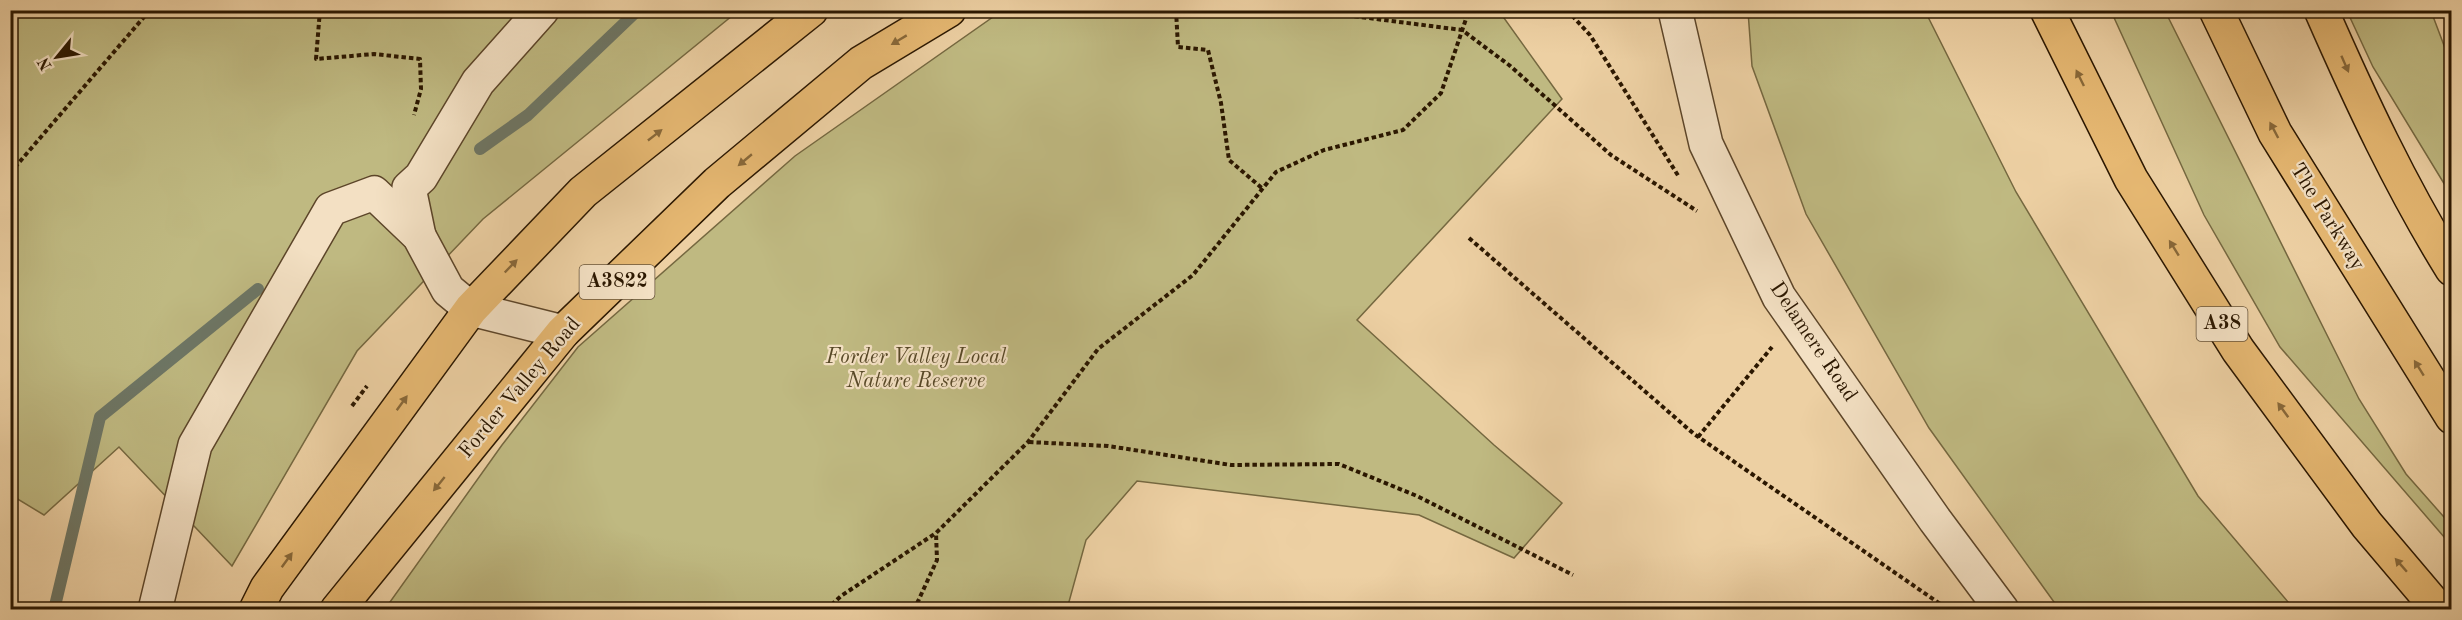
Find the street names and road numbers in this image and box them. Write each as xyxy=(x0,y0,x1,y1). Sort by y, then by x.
street label: The Parkway xyxy=(2286,160,2368,274)
road number: A3822 xyxy=(580,265,654,299)
street label: Delamere Road xyxy=(1765,278,1861,406)
road number: A38 xyxy=(2196,307,2248,341)
street label: Forder Valley Road xyxy=(455,314,585,462)

